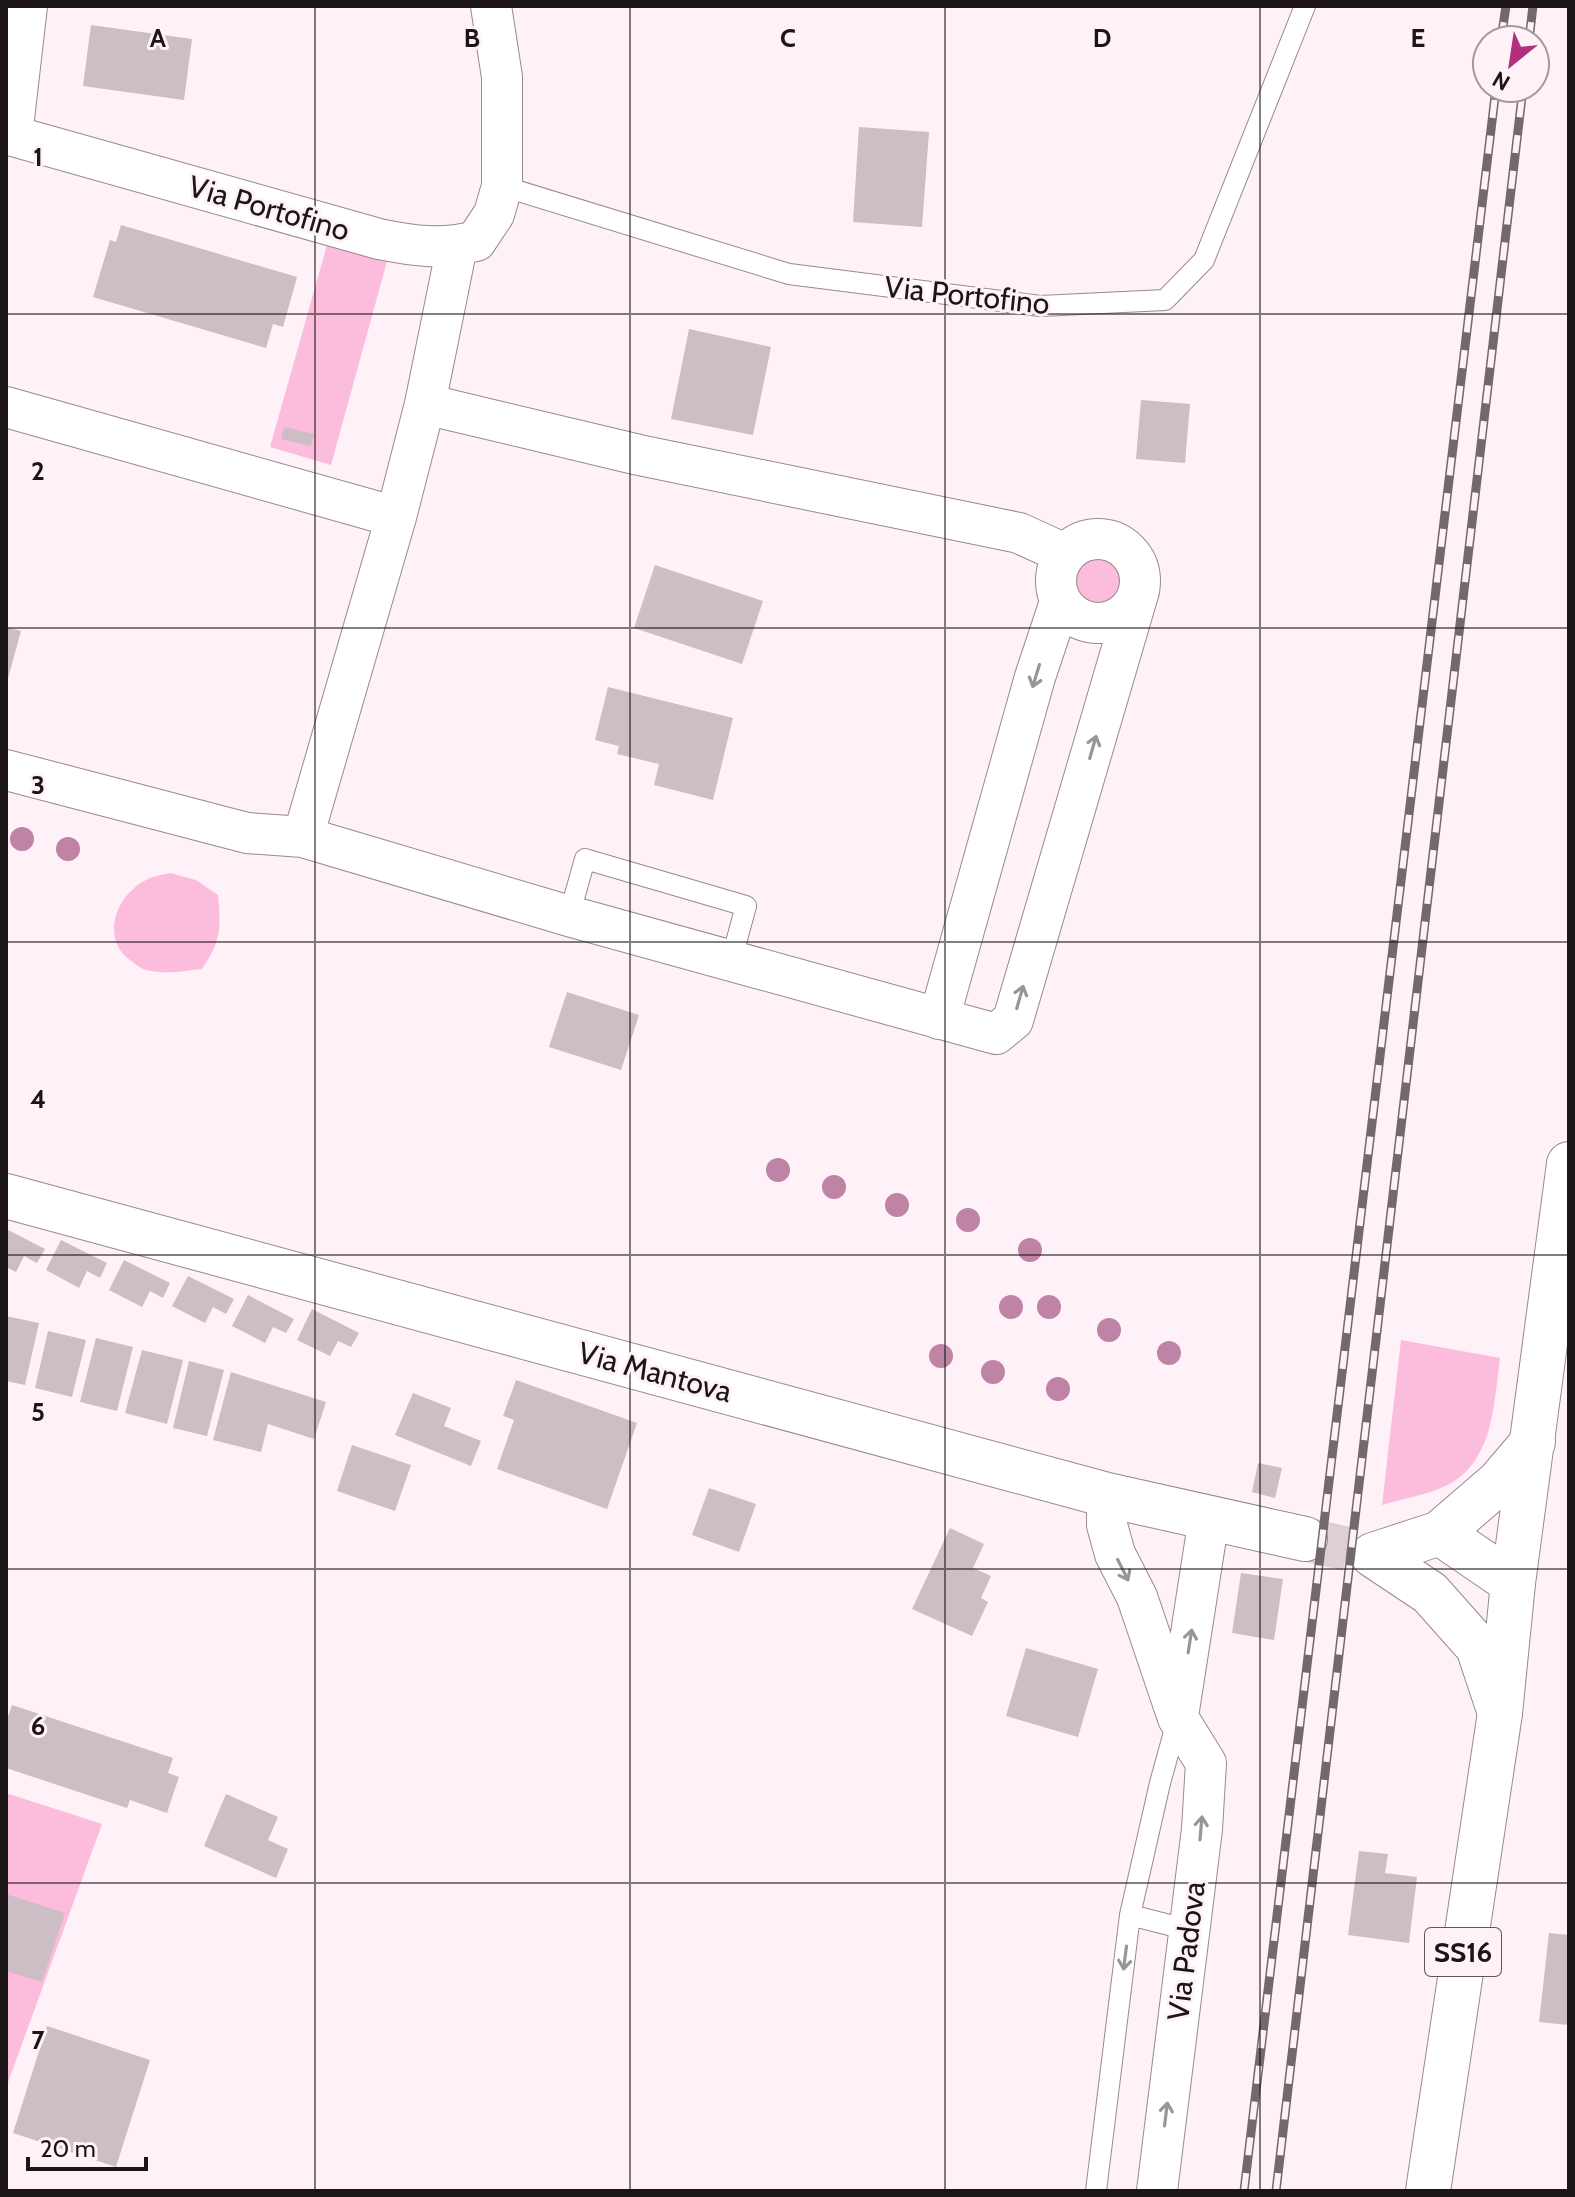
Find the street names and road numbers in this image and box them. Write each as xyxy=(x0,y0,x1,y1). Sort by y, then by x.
street label: Via Portofino xyxy=(184,167,354,249)
street label: Via Portofino xyxy=(883,268,1051,322)
street label: Via Mantova xyxy=(574,1334,736,1410)
street label: Via Padova xyxy=(1159,1879,1213,2023)
road number: SS16 xyxy=(1425,1928,1501,1976)

